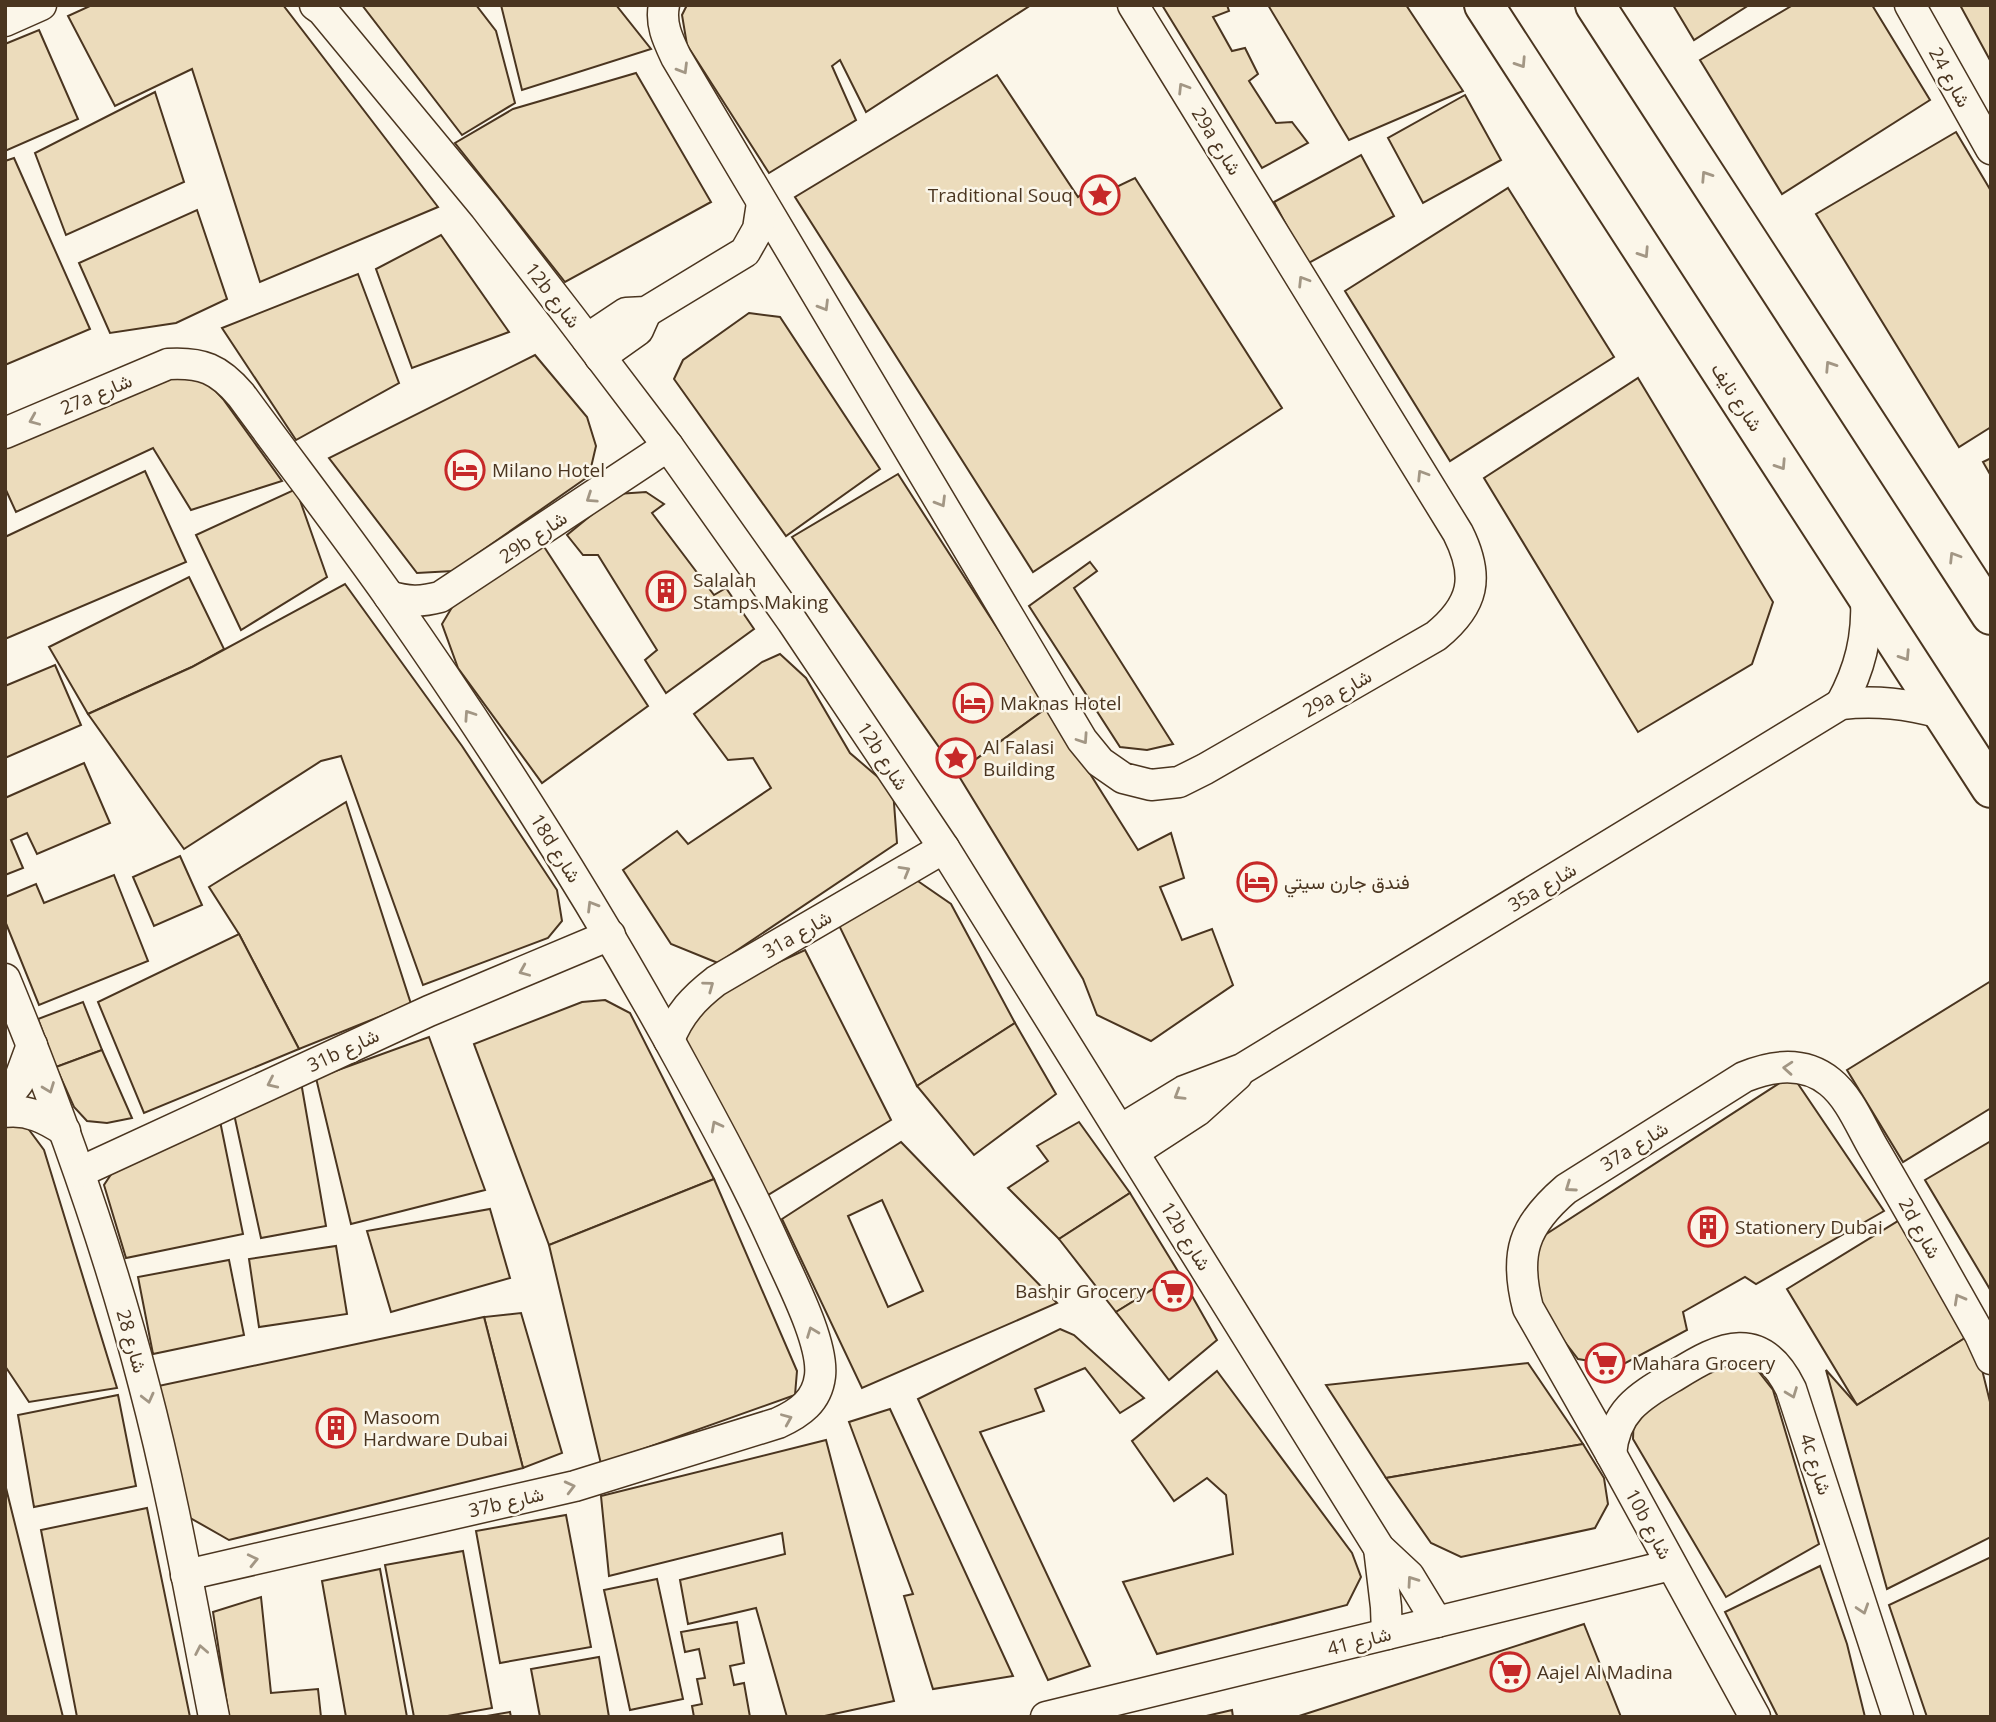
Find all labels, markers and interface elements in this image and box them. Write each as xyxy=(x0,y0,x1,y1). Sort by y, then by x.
street label: شارع 24 xyxy=(1923,42,1977,112)
one-way arrow xyxy=(1512,55,1525,68)
one-way arrow xyxy=(675,61,688,74)
one-way arrow xyxy=(1179,82,1192,95)
street label: 29a شارع xyxy=(1186,102,1248,180)
one-way arrow xyxy=(1702,170,1715,183)
place icon: Traditional Souq xyxy=(1079,174,1121,216)
place label: Traditional Souq xyxy=(928,182,1073,208)
one-way arrow xyxy=(1636,246,1649,259)
street label: 12b شارع xyxy=(519,257,587,333)
one-way arrow xyxy=(1299,276,1312,289)
one-way arrow xyxy=(816,299,829,312)
street label: شارع نايف xyxy=(1705,358,1769,436)
one-way arrow xyxy=(1826,361,1839,374)
street label: 27a شارع xyxy=(56,367,136,421)
one-way arrow xyxy=(29,412,41,426)
hotel icon: Milano Hotel xyxy=(444,449,486,491)
place label: Milano Hotel xyxy=(492,457,605,483)
one-way arrow xyxy=(1773,457,1786,470)
one-way arrow xyxy=(1418,470,1431,483)
one-way arrow xyxy=(586,490,599,502)
one-way arrow xyxy=(932,494,945,507)
street label: 29b شارع xyxy=(494,505,572,569)
one-way arrow xyxy=(1950,552,1963,565)
place label: Salalah Stamps Making xyxy=(693,567,828,615)
building icon: Salalah Stamps Making xyxy=(645,570,687,612)
one-way arrow xyxy=(1896,648,1909,661)
street label: 29a شارع xyxy=(1298,663,1376,723)
hotel icon: Maknas Hotel xyxy=(952,682,994,724)
place label: Maknas Hotel xyxy=(1000,690,1122,716)
one-way arrow xyxy=(465,710,477,723)
street label: 12b شارع xyxy=(851,717,915,795)
one-way arrow xyxy=(1075,731,1087,744)
place label: Al Falasi Building xyxy=(983,734,1055,782)
place icon: Al Falasi Building xyxy=(935,737,977,779)
street label: 18d شارع xyxy=(525,809,587,887)
street label: 35a شارع xyxy=(1503,856,1581,918)
hotel icon: فندق جارن سيتي xyxy=(1236,861,1278,903)
one-way arrow xyxy=(898,866,911,879)
place label: فندق جارن سيتي xyxy=(1284,869,1410,898)
one-way arrow xyxy=(588,901,601,914)
street label: 31a شارع xyxy=(758,904,836,964)
one-way arrow xyxy=(519,963,532,977)
one-way arrow xyxy=(701,982,714,995)
street label: 31b شارع xyxy=(303,1022,383,1078)
one-way arrow xyxy=(1782,1061,1793,1076)
one-way arrow xyxy=(266,1075,279,1089)
one-way arrow xyxy=(41,1081,55,1093)
one-way arrow xyxy=(1173,1087,1186,1100)
street label: 37a شارع xyxy=(1595,1115,1673,1177)
one-way arrow xyxy=(711,1120,724,1133)
one-way arrow xyxy=(1565,1179,1578,1191)
street label: 2d شارع xyxy=(1893,1193,1947,1263)
street label: 12b شارع xyxy=(1155,1197,1217,1275)
building icon: Stationery Dubai xyxy=(1687,1206,1729,1248)
place label: Stationery Dubai xyxy=(1735,1214,1883,1240)
supermarket icon: Bashir Grocery xyxy=(1152,1270,1194,1312)
place label: Bashir Grocery xyxy=(1015,1278,1146,1304)
one-way arrow xyxy=(1954,1293,1967,1306)
street label: شارع 28 xyxy=(111,1306,153,1376)
one-way arrow xyxy=(806,1326,820,1338)
supermarket icon: Mahara Grocery xyxy=(1584,1342,1626,1384)
place label: Mahara Grocery xyxy=(1632,1350,1776,1376)
one-way arrow xyxy=(1783,1386,1797,1398)
one-way arrow xyxy=(139,1392,154,1404)
place label: Masoom Hardware Dubai xyxy=(363,1404,508,1452)
building icon: Masoom Hardware Dubai xyxy=(315,1407,357,1449)
one-way arrow xyxy=(780,1413,792,1427)
street label: 4c شارع xyxy=(1794,1430,1838,1498)
street label: 37b شارع xyxy=(466,1481,546,1523)
one-way arrow xyxy=(564,1481,576,1495)
street label: 10b شارع xyxy=(1620,1484,1678,1564)
one-way arrow xyxy=(247,1553,259,1568)
one-way arrow xyxy=(1408,1576,1420,1589)
one-way arrow xyxy=(1855,1602,1869,1614)
street label: شارع 41 xyxy=(1324,1621,1394,1661)
one-way arrow xyxy=(194,1644,209,1656)
supermarket icon: Aajel Al Madina xyxy=(1489,1651,1531,1693)
place label: Aajel Al Madina xyxy=(1537,1659,1673,1685)

